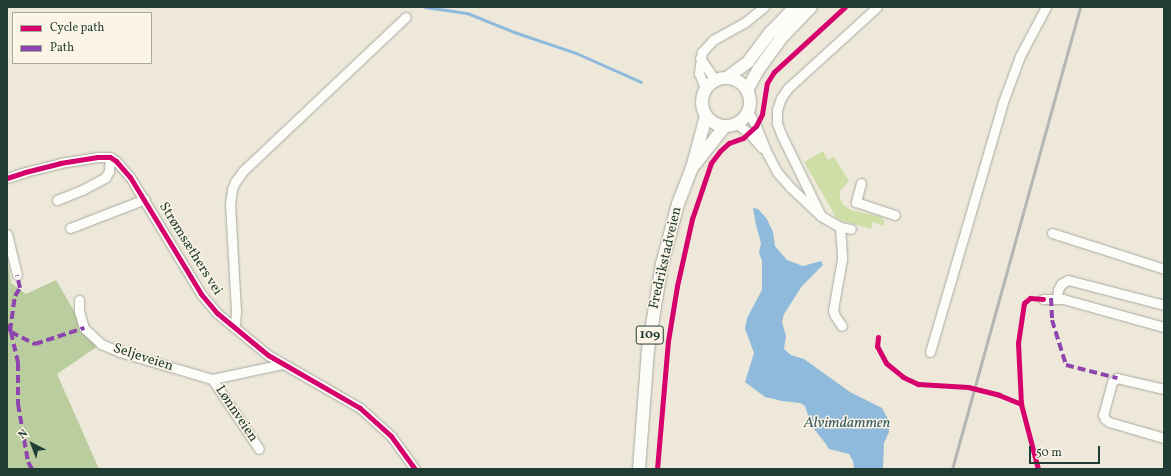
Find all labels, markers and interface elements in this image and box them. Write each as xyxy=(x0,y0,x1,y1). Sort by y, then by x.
legend xyxy=(12,12,152,64)
text: Cycle path xyxy=(50,20,105,36)
text: Path xyxy=(50,40,74,56)
street label: Strømsæthers vei xyxy=(155,199,225,299)
street label: Fredrikstadveien xyxy=(646,205,686,311)
road number: 109 xyxy=(635,324,665,346)
street label: Seljeveien xyxy=(111,340,175,376)
street label: Lønnveien xyxy=(211,383,261,445)
water label: Alvimdammen xyxy=(804,415,890,433)
north arrow xyxy=(12,424,52,464)
text: N xyxy=(16,426,32,443)
scale bar xyxy=(1031,438,1102,464)
text: 50 m xyxy=(1036,445,1062,461)

